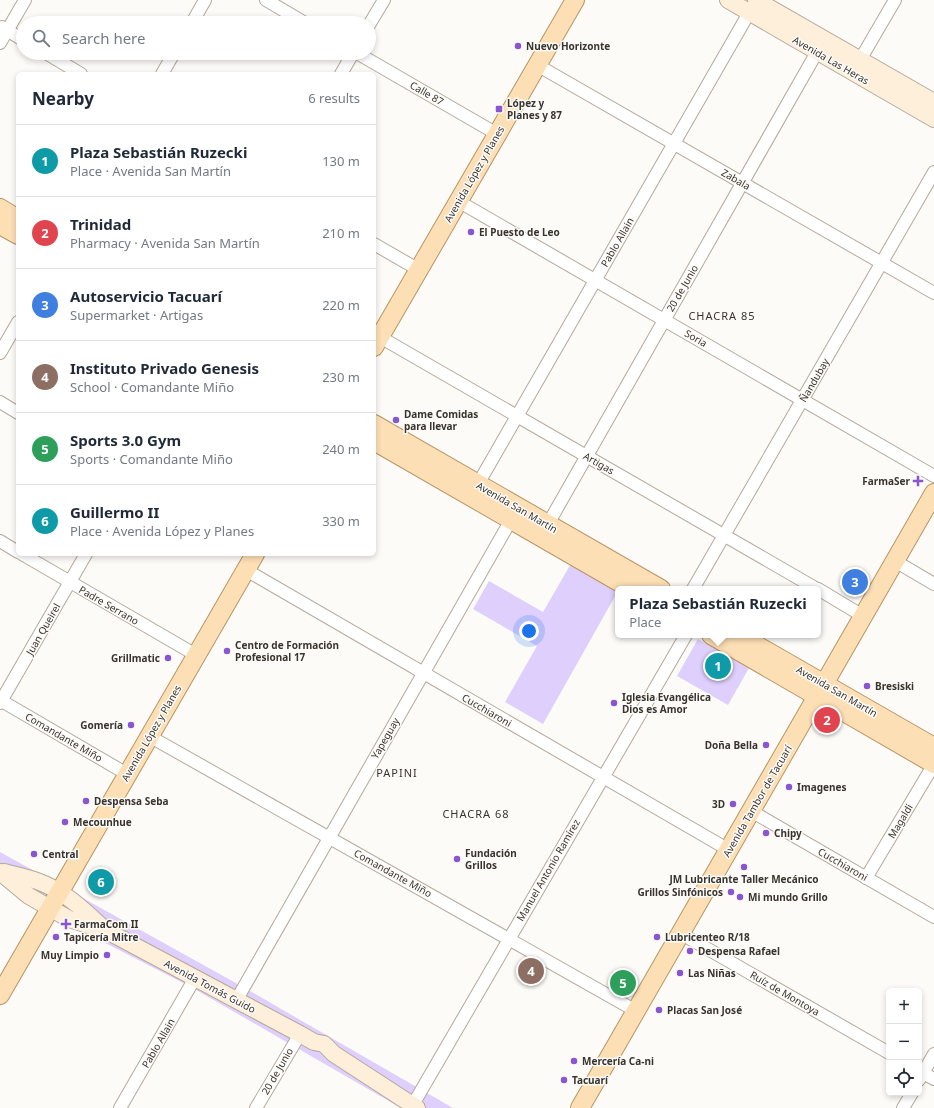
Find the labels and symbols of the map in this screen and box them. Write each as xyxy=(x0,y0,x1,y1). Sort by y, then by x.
street label: Avenida Las Heras xyxy=(790,32,872,88)
place label: Nuevo Horizonte xyxy=(526,39,610,53)
marker: Nuevo Horizonte xyxy=(513,41,523,51)
street label: Calle 87 xyxy=(408,78,447,108)
place label: López y Planes y 87 xyxy=(507,96,562,122)
marker: López y Planes y 87 xyxy=(494,104,504,114)
street label: Avenida López y Planes xyxy=(441,123,507,225)
street label: Zabala xyxy=(719,165,753,193)
street label: Pablo Allain xyxy=(597,215,637,269)
place label: El Puesto de Leo xyxy=(479,225,560,239)
marker: El Puesto de Leo xyxy=(466,227,476,237)
street label: 20 de Junio xyxy=(663,262,701,314)
district label: CHACRA 85 xyxy=(688,308,756,323)
street label: Soria xyxy=(682,326,710,350)
street label: Ñandubay xyxy=(796,355,833,405)
place label: Dame Comidas para llevar xyxy=(404,407,478,433)
marker: Dame Comidas para llevar xyxy=(391,415,401,425)
street label: Artigas xyxy=(581,449,617,477)
place label: FarmaSer xyxy=(862,474,911,488)
marker: FarmaSer xyxy=(913,476,923,486)
street label: Avenida San Martín xyxy=(474,478,560,536)
pin: 3 xyxy=(842,567,868,597)
street label: Padre Serrano xyxy=(76,582,142,628)
street label: Juan Queirel xyxy=(22,601,63,658)
your location xyxy=(519,621,539,641)
place label: Centro de Formación Profesional 17 xyxy=(235,638,339,664)
marker: Centro de Formación Profesional 17 xyxy=(222,646,232,656)
place label: Grillmatic xyxy=(111,651,160,665)
pin: 1 xyxy=(705,651,731,681)
marker: Grillmatic xyxy=(163,653,173,663)
street label: Avenida San Martín xyxy=(794,662,880,720)
place label: Bresiski xyxy=(875,679,914,693)
marker: Bresiski xyxy=(862,681,872,691)
street label: Avenida López y Planes xyxy=(118,682,184,784)
street label: Cucchiaroni xyxy=(460,690,514,730)
place label: Iglesia Evangélica Dios es Amor xyxy=(622,690,711,716)
marker: Iglesia Evangélica Dios es Amor xyxy=(609,698,619,708)
pin: 2 xyxy=(814,705,840,735)
street label: Comandante Miño xyxy=(23,709,105,765)
street label: Yapeguay xyxy=(368,714,403,761)
place label: Gomería xyxy=(80,718,123,732)
marker: Gomería xyxy=(126,720,136,730)
place label: Doña Bella xyxy=(705,738,758,752)
marker: Doña Bella xyxy=(761,740,771,750)
street label: Avenida Tambor de Tacuarí xyxy=(719,742,795,859)
district label: PAPINI xyxy=(376,765,418,780)
place label: Imagenes xyxy=(797,780,846,794)
marker: Imagenes xyxy=(784,782,794,792)
place label: Despensa Seba xyxy=(94,794,169,808)
marker: Despensa Seba xyxy=(81,796,91,806)
place label: 3D xyxy=(712,797,725,811)
marker: 3D xyxy=(728,799,738,809)
street label: Magaldi xyxy=(884,801,916,841)
district label: CHACRA 68 xyxy=(442,806,510,821)
place label: Mecounhue xyxy=(73,815,132,829)
street label: Manuel Antonio Ramírez xyxy=(513,816,583,923)
marker: Mecounhue xyxy=(60,817,70,827)
place label: Chipy xyxy=(774,826,802,840)
marker: Chipy xyxy=(761,828,771,838)
street label: Cucchiaroni xyxy=(816,844,870,884)
street label: Comandante Miño xyxy=(351,846,435,900)
place label: Fundación Grillos xyxy=(465,846,517,872)
place label: Central xyxy=(42,847,78,861)
marker: Central xyxy=(29,849,39,859)
marker: Fundación Grillos xyxy=(452,854,462,864)
marker: JM Lubricante Taller Mecánico xyxy=(739,862,749,872)
pin: 6 xyxy=(88,867,114,897)
place label: JM Lubricante Taller Mecánico xyxy=(668,872,819,886)
place label: Grillos Sinfónicos xyxy=(637,885,723,899)
marker: Grillos Sinfónicos xyxy=(726,887,736,897)
place label: Mi mundo Grillo xyxy=(748,890,828,904)
marker: Mi mundo Grillo xyxy=(735,892,745,902)
place label: FarmaCom II xyxy=(74,917,139,931)
marker: FarmaCom II xyxy=(61,919,71,929)
place label: Tapicería Mitre xyxy=(64,930,138,944)
place label: Lubricenteo R/18 xyxy=(665,930,750,944)
marker: Tapicería Mitre xyxy=(51,932,61,942)
marker: Lubricenteo R/18 xyxy=(652,932,662,942)
place label: Despensa Rafael xyxy=(698,944,780,958)
marker: Despensa Rafael xyxy=(685,946,695,956)
place label: Muy Limpio xyxy=(41,948,99,962)
marker: Muy Limpio xyxy=(102,950,112,960)
street label: Avenida Tomás Guido xyxy=(162,956,258,1016)
pin: 4 xyxy=(518,956,544,986)
place label: Las Niñas xyxy=(688,966,736,980)
street label: Ruíz de Montoya xyxy=(748,967,822,1019)
pin: 5 xyxy=(610,968,636,998)
marker: Las Niñas xyxy=(675,968,685,978)
place label: Placas San José xyxy=(667,1003,742,1017)
marker: Placas San José xyxy=(654,1005,664,1015)
street label: Pablo Allain xyxy=(138,1016,178,1070)
street label: 20 de Junio xyxy=(258,1045,296,1097)
place label: Mercería Ca-ni xyxy=(582,1054,654,1068)
marker: Mercería Ca-ni xyxy=(569,1056,579,1066)
place label: Tacuarí xyxy=(572,1073,609,1087)
marker: Tacuarí xyxy=(559,1075,569,1085)

